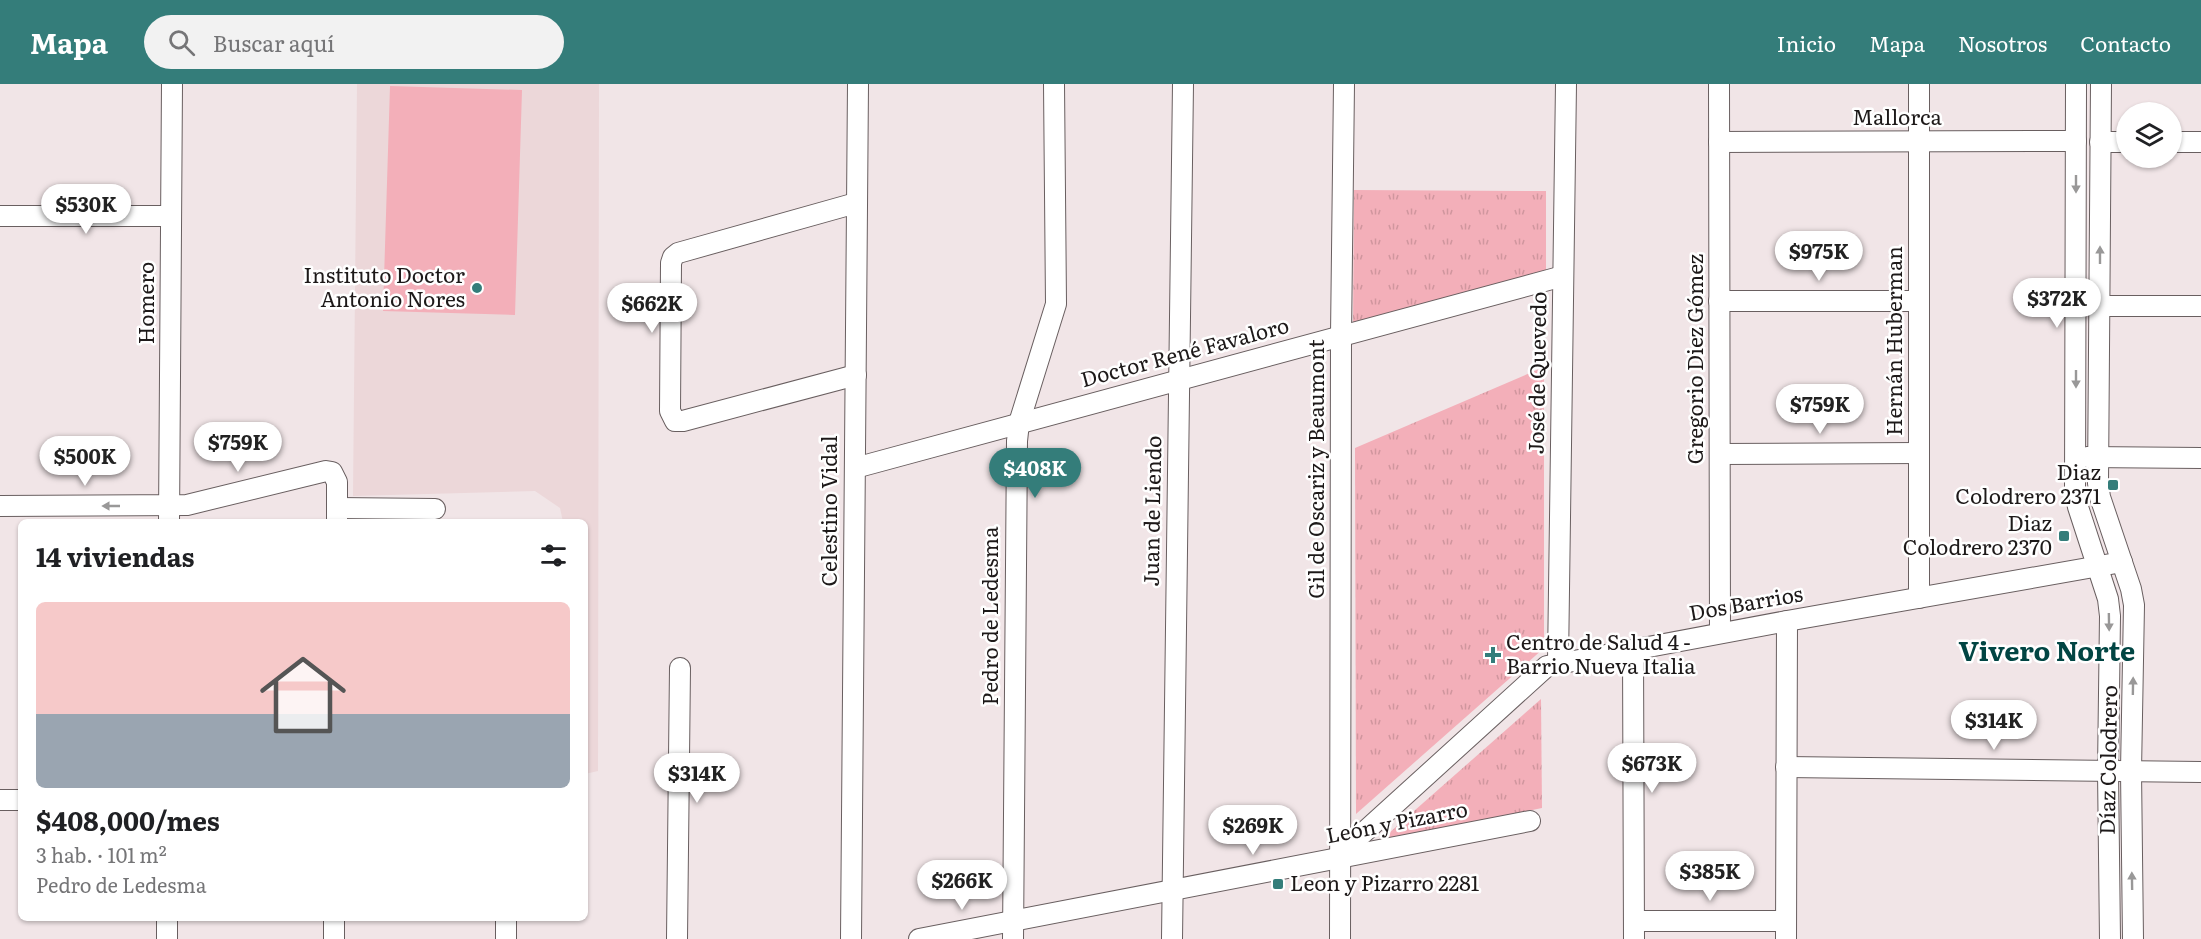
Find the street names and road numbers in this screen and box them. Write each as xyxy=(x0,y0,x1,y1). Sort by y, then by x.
street label: Mallorca xyxy=(1852,100,1942,131)
street label: Hernán Huberman xyxy=(1877,246,1908,436)
street label: Gregorio Diez Gómez xyxy=(1678,254,1709,464)
street label: Homero xyxy=(129,262,160,344)
street label: José de Quevedo xyxy=(1519,291,1552,455)
street label: Doctor René Favaloro xyxy=(1077,308,1292,393)
street label: Gil de Oscariz y Beaumont xyxy=(1299,339,1330,599)
street label: Celestino Vidal xyxy=(812,435,843,587)
street label: Juan de Liendo xyxy=(1134,435,1167,587)
street label: Pedro de Ledesma xyxy=(973,526,1004,705)
street label: Dos Barrios xyxy=(1686,576,1805,627)
street label: Díaz Colodrero xyxy=(2090,685,2123,835)
street label: León y Pizarro xyxy=(1323,792,1470,849)

